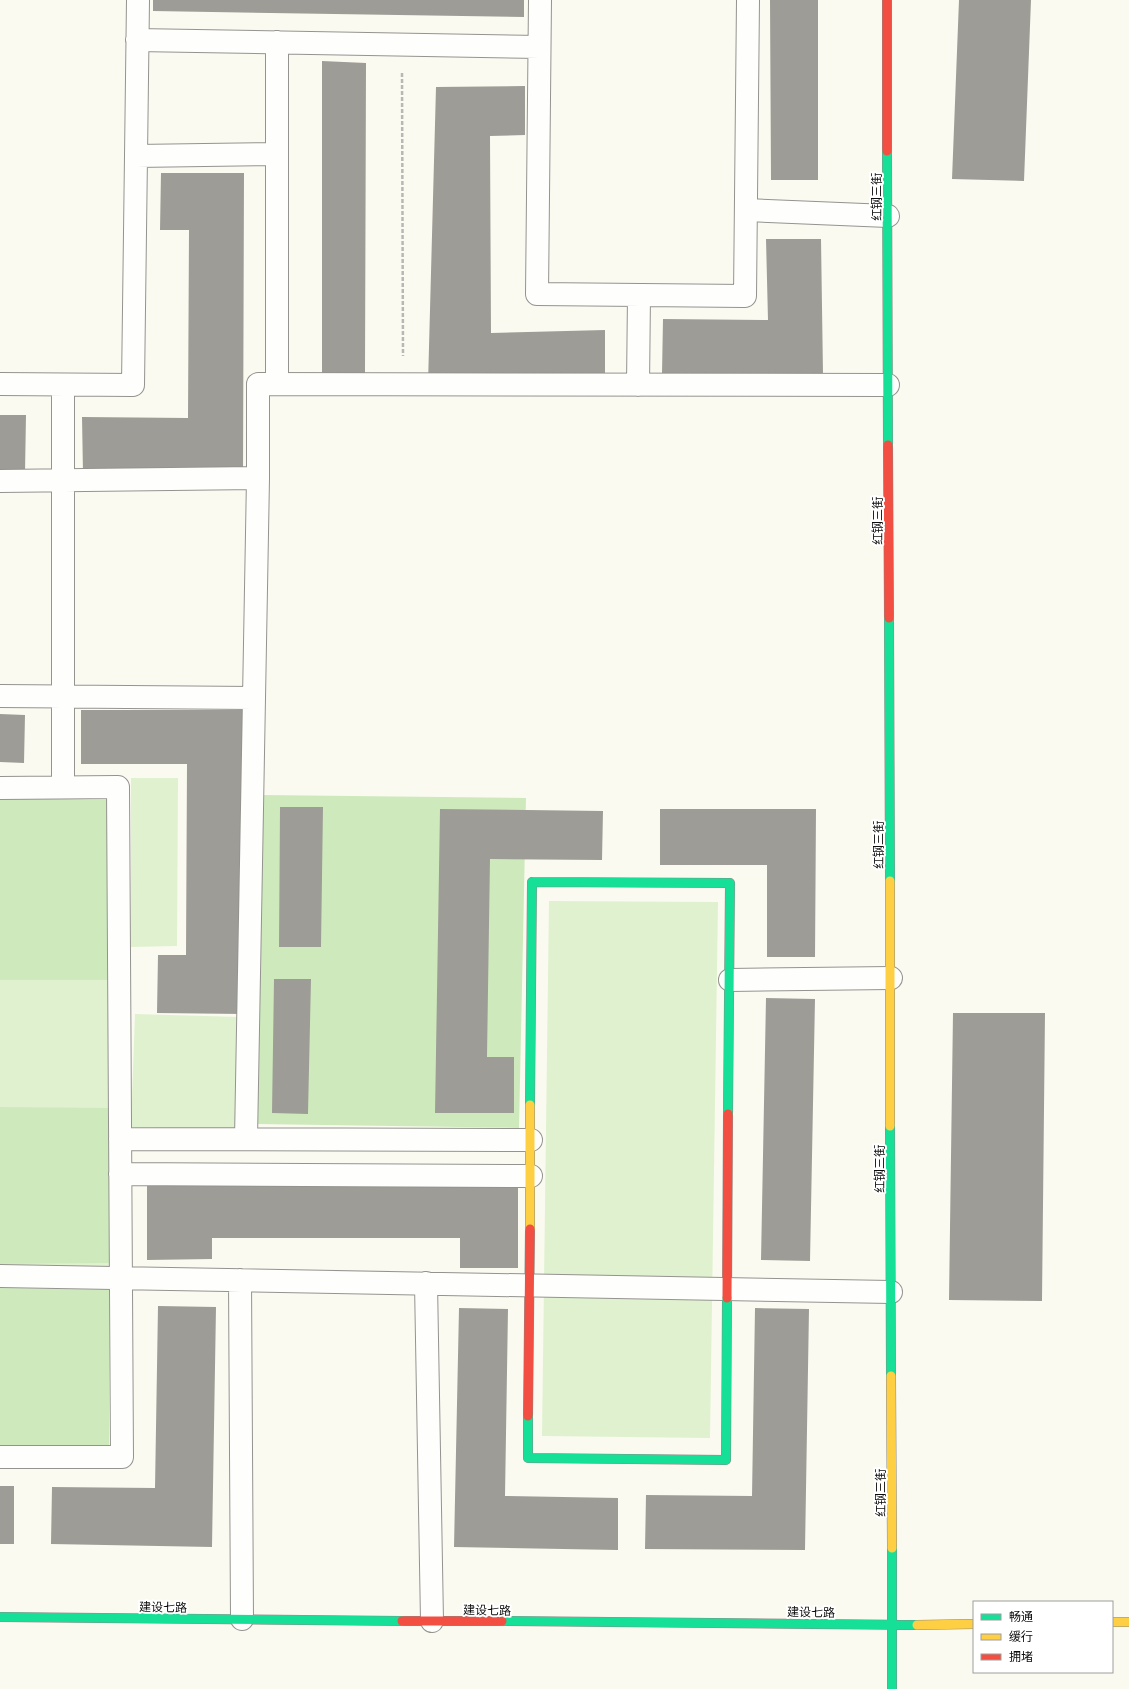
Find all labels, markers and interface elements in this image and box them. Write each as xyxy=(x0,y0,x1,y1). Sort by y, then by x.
street label: 红钢三街 xyxy=(869,173,884,221)
street label: 红钢三街 xyxy=(870,497,885,545)
street label: 红钢三街 xyxy=(871,821,886,869)
street label: 红钢三街 xyxy=(872,1145,887,1193)
street label: 红钢三街 xyxy=(873,1469,888,1517)
street label: 建设七路 xyxy=(139,1599,187,1615)
legend xyxy=(973,1601,1113,1673)
street label: 建设七路 xyxy=(463,1602,511,1618)
street label: 建设七路 xyxy=(787,1604,835,1620)
text: 畅通 xyxy=(1009,1609,1033,1624)
text: 缓行 xyxy=(1009,1629,1033,1644)
text: 拥堵 xyxy=(1009,1649,1033,1664)

